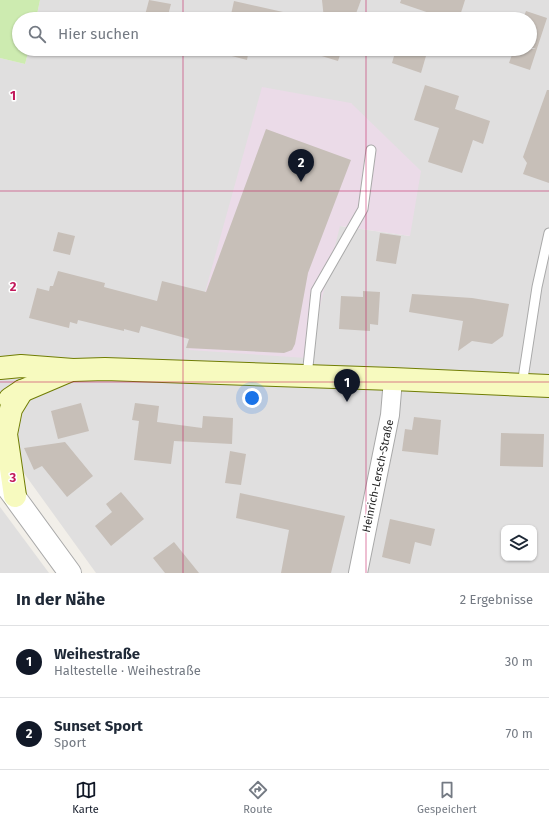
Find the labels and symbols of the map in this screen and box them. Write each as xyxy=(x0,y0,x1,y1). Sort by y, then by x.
text: 1 xyxy=(10,88,16,103)
pin: 2 xyxy=(288,149,314,182)
text: 2 xyxy=(10,279,17,294)
pin: 1 xyxy=(334,369,360,402)
your location xyxy=(242,388,262,408)
street label: Heinrich-Lersch-Straße xyxy=(360,418,396,534)
text: 3 xyxy=(9,470,17,485)

